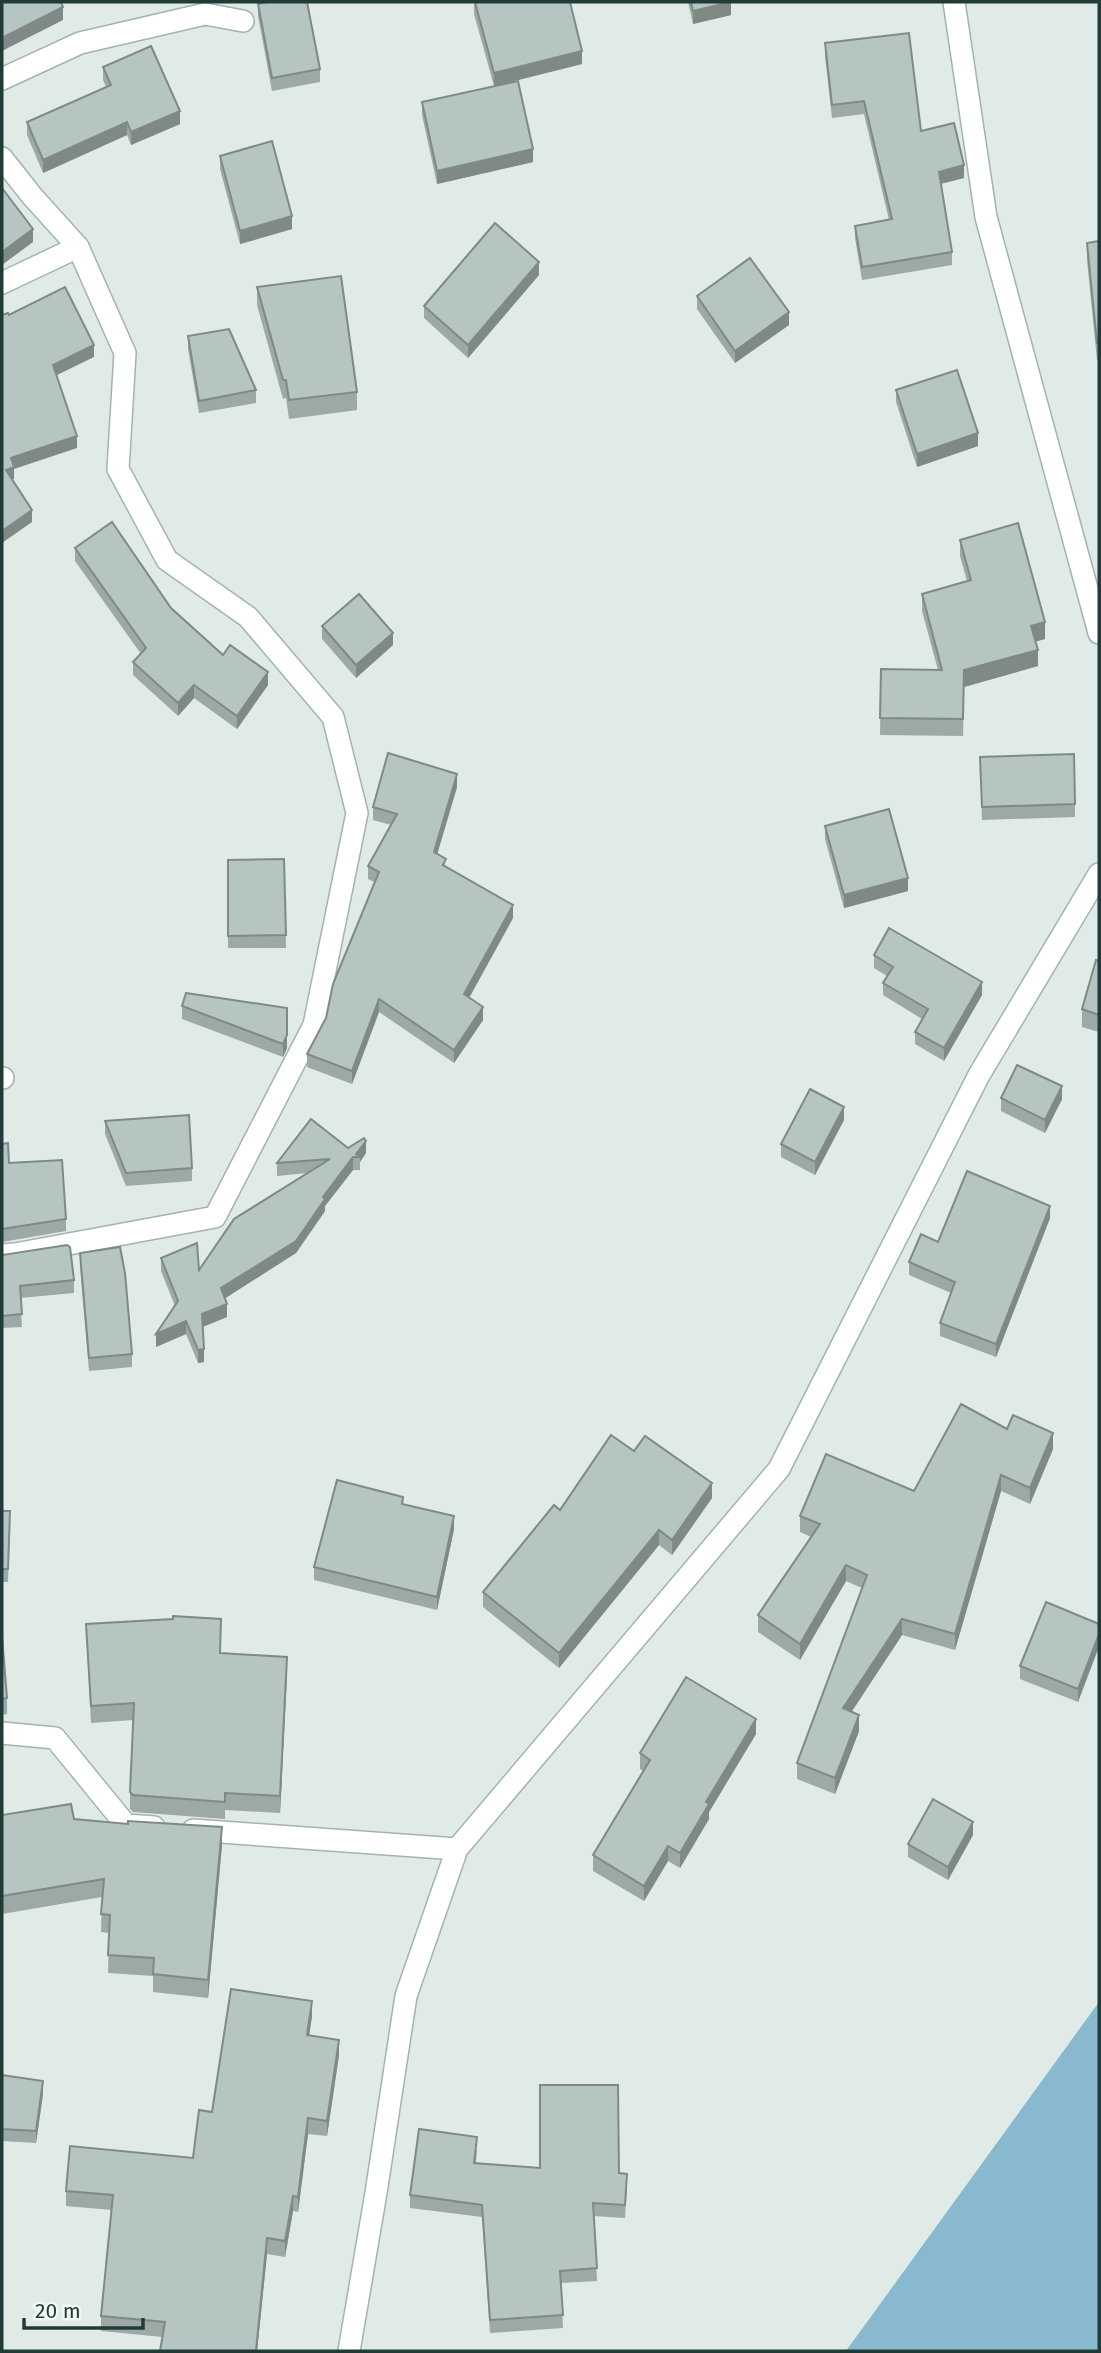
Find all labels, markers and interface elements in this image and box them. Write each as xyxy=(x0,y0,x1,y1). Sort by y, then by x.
scale bar xyxy=(24,2286,144,2330)
text: 20 m xyxy=(35,2298,81,2324)

